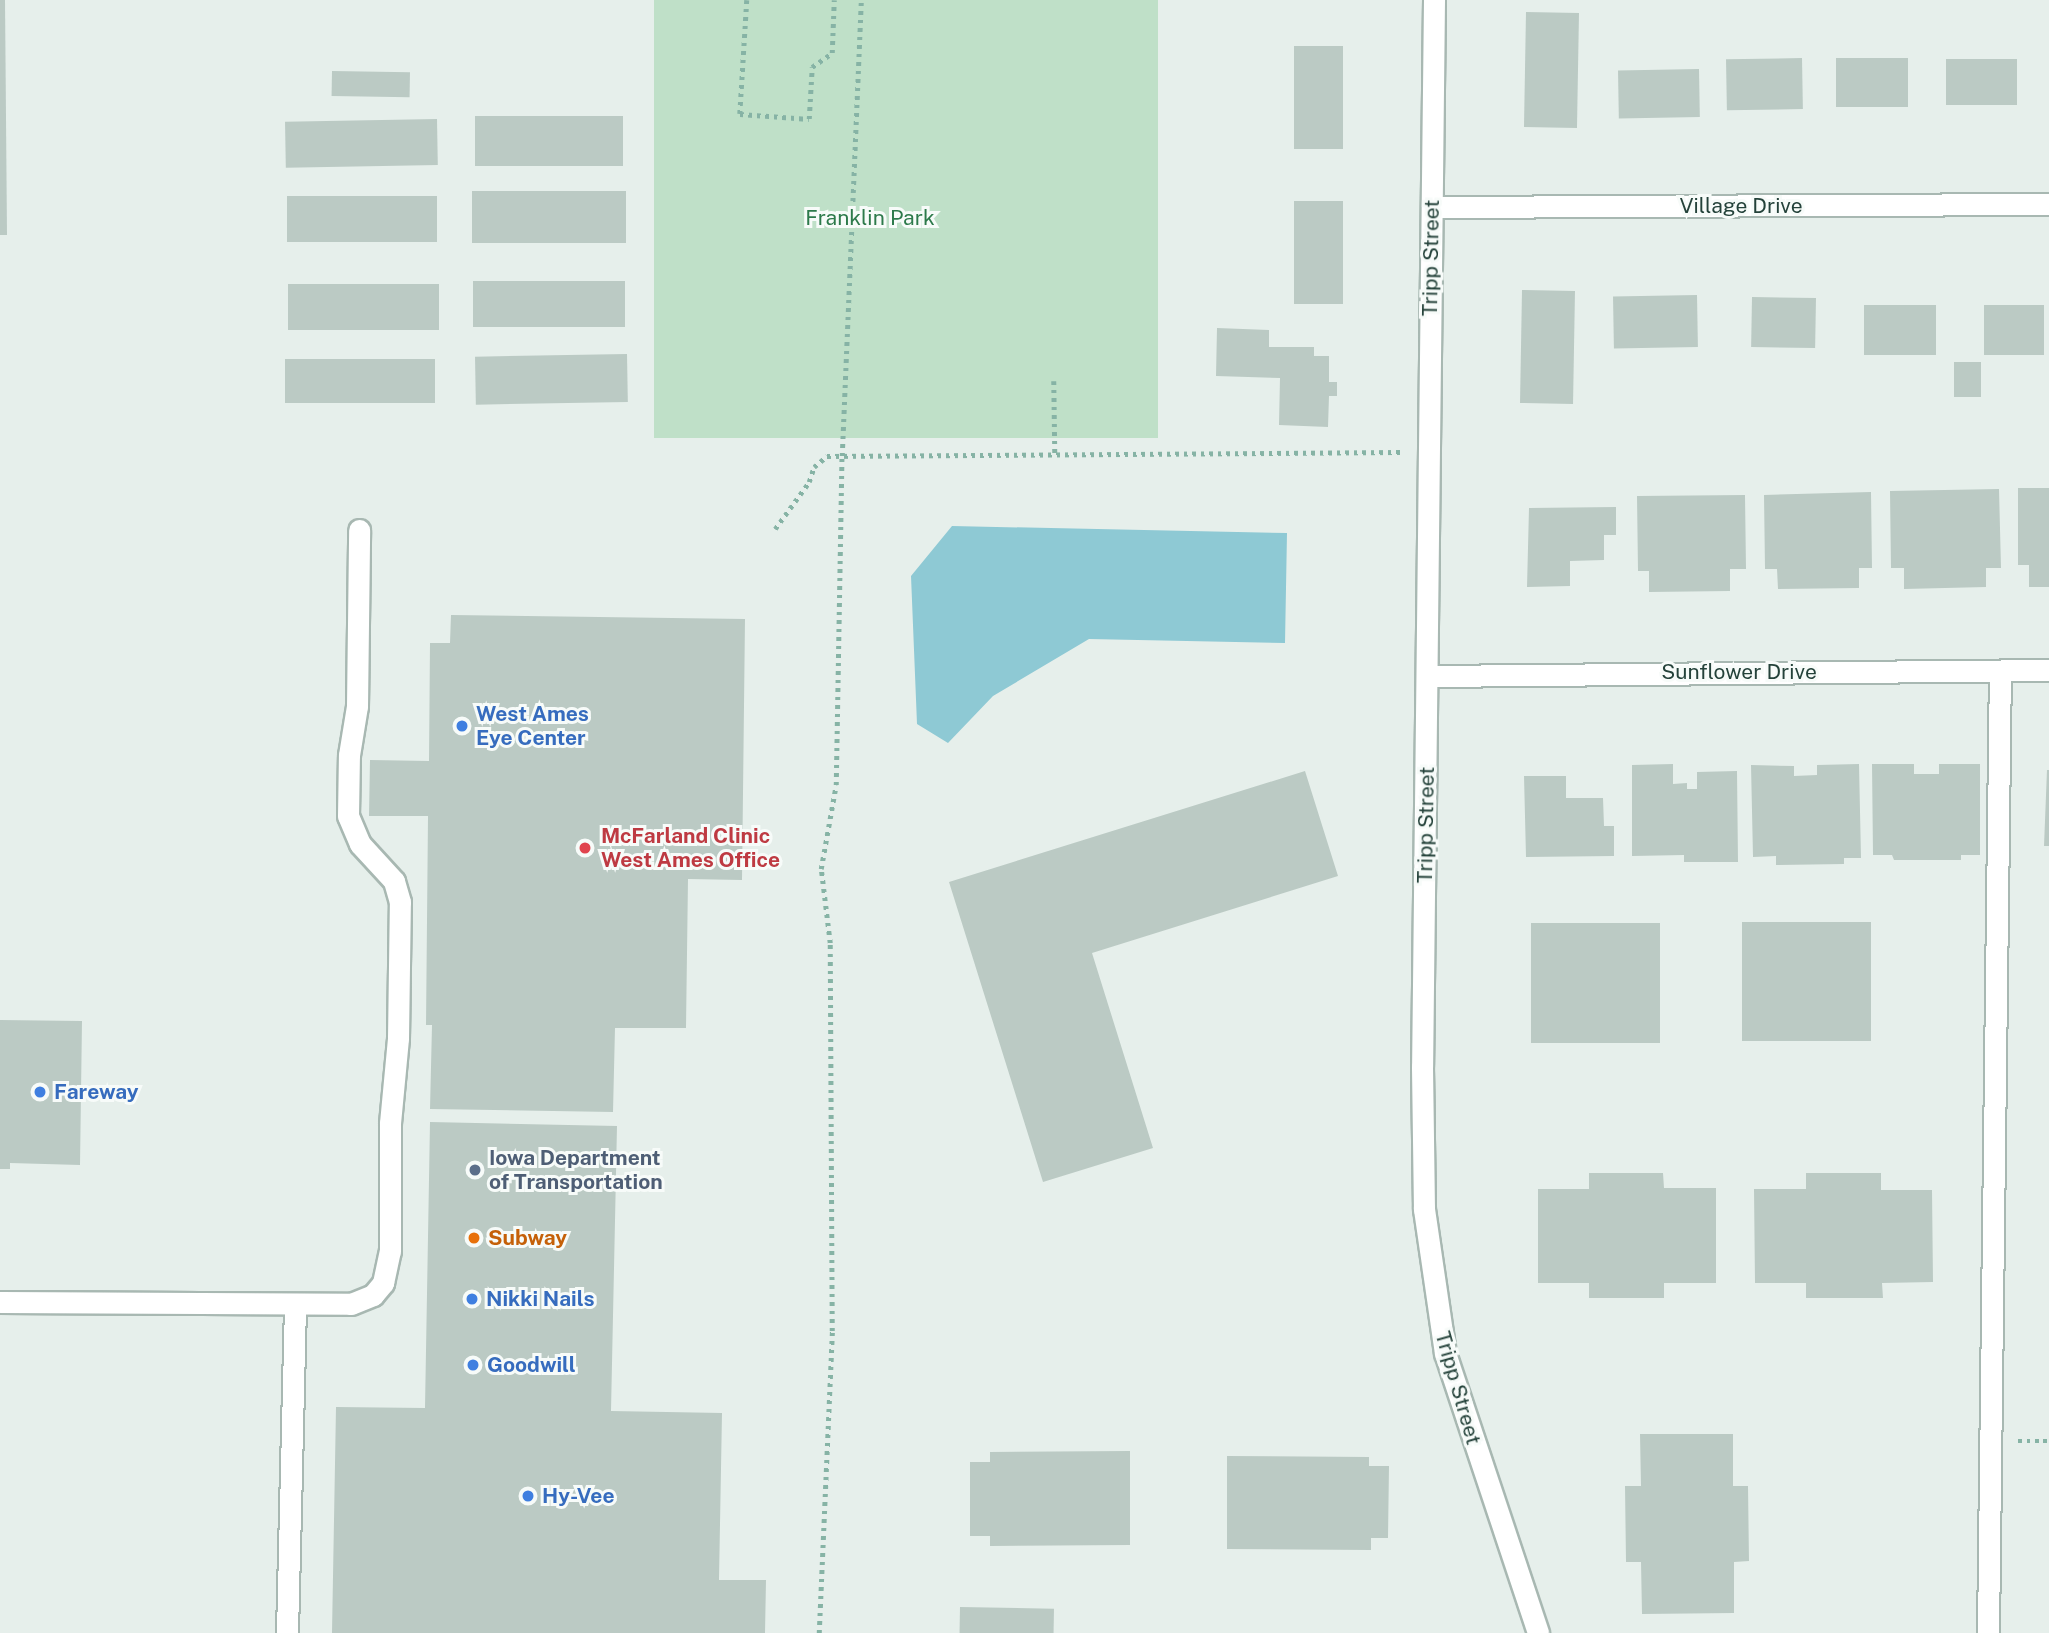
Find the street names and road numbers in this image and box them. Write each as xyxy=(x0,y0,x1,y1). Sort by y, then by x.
street label: Village Drive xyxy=(1679,193,1803,219)
street label: Tripp Street xyxy=(1417,199,1445,317)
street label: Sunflower Drive xyxy=(1661,659,1817,685)
street label: Tripp Street xyxy=(1412,766,1440,884)
street label: Tripp Street xyxy=(1430,1328,1486,1448)

